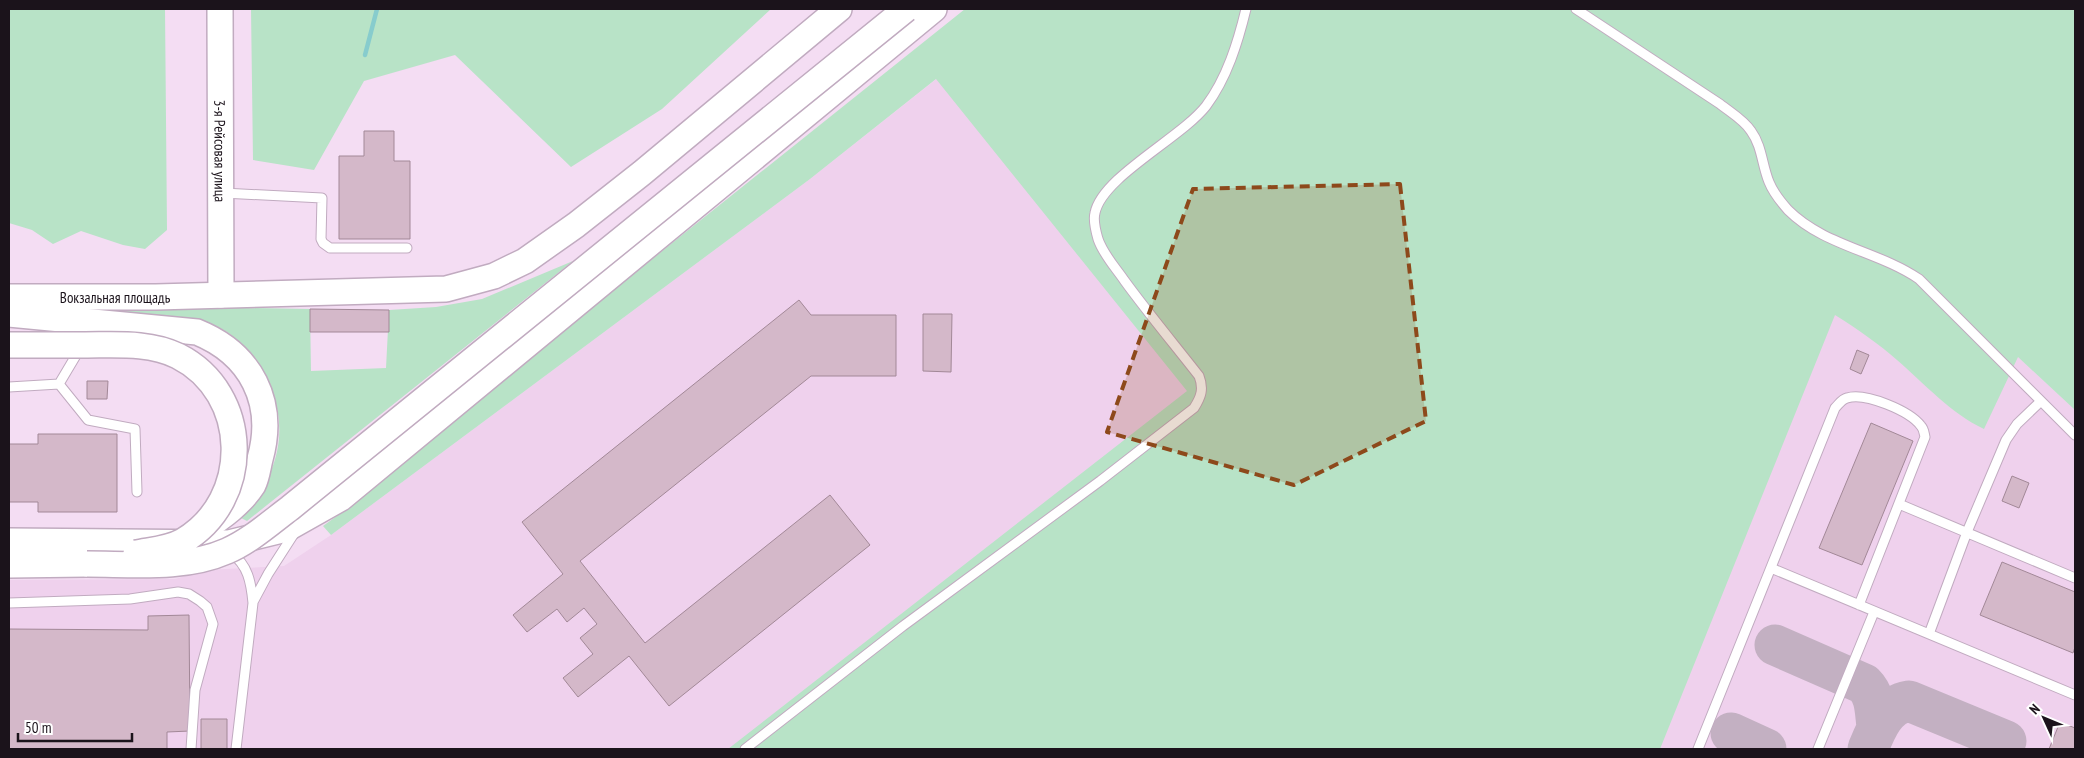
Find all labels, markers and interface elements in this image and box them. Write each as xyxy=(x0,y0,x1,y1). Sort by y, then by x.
street label: 3-я Рейсовая улица xyxy=(211,100,230,202)
street label: Вокзальная площадь xyxy=(60,287,171,307)
north arrow xyxy=(2019,693,2069,743)
text: N xyxy=(2026,700,2044,718)
scale bar xyxy=(18,710,131,742)
text: 50 m xyxy=(25,718,51,737)

